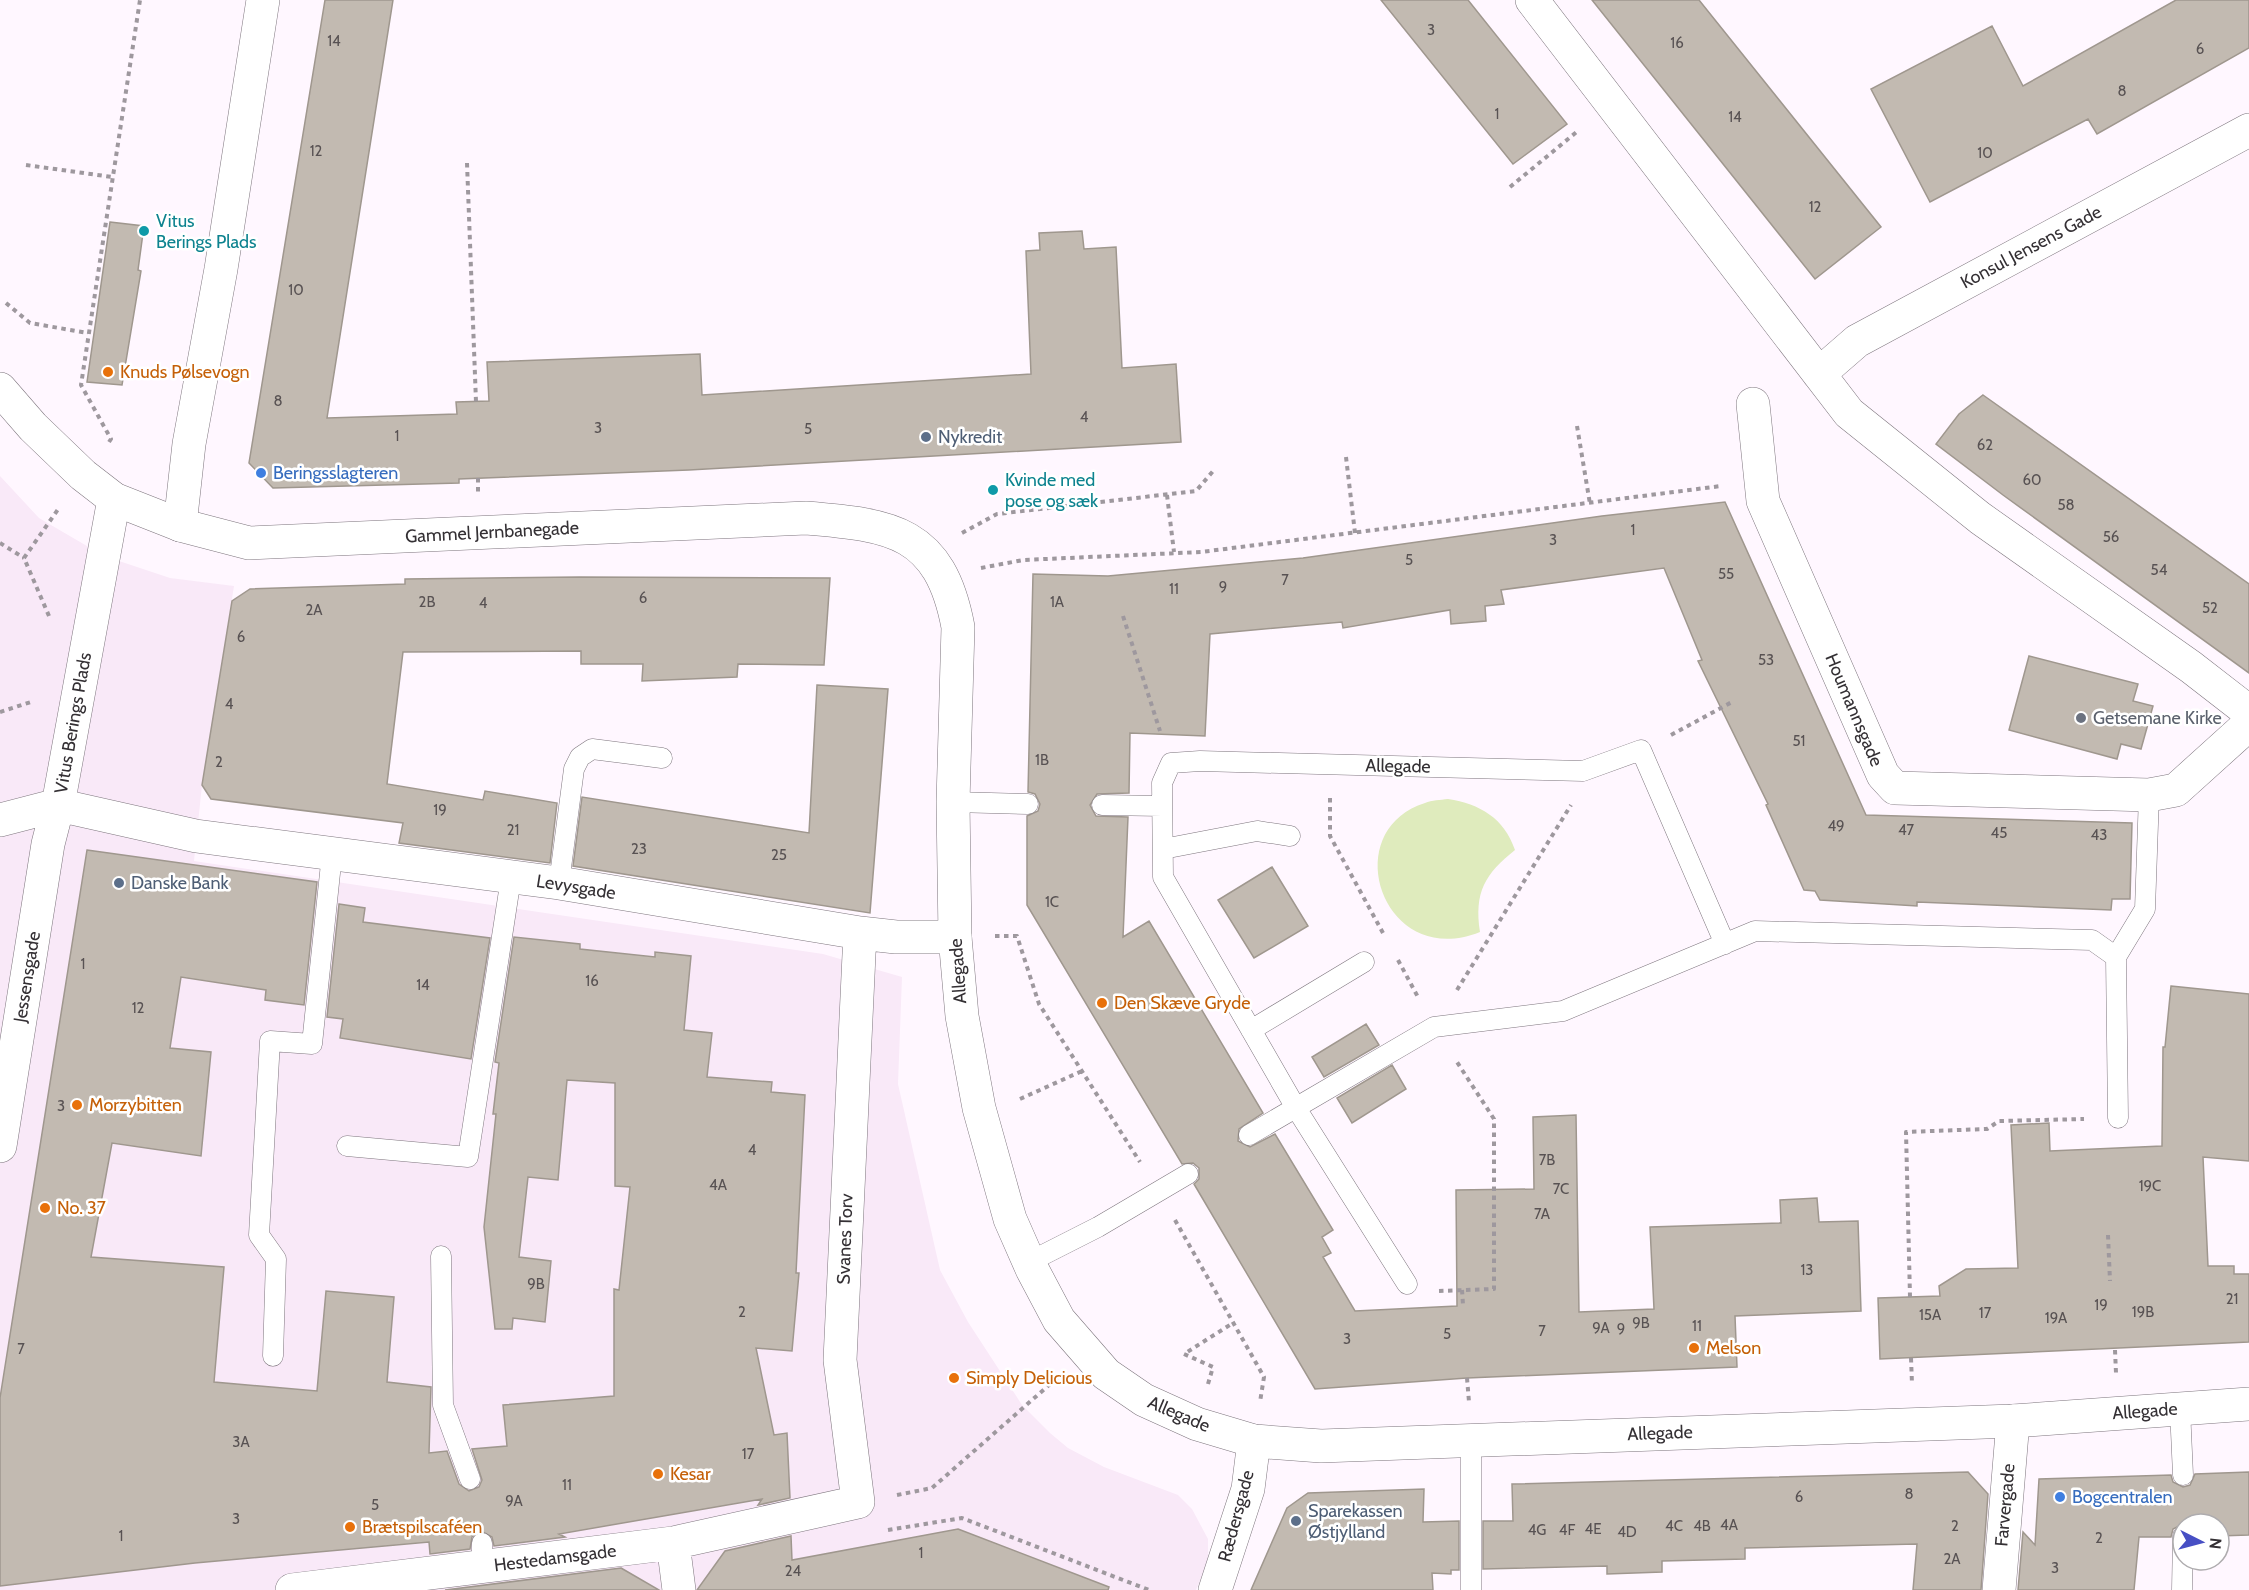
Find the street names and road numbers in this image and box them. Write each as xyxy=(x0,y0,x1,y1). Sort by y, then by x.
street label: Konsul Jensens Gade xyxy=(1957,201,2105,293)
street label: Gammel Jernbanegade xyxy=(405,516,579,548)
street label: Houmannsgade xyxy=(1820,650,1888,770)
street label: Vitus Berings Plads xyxy=(50,651,96,795)
street label: Allegade xyxy=(1365,754,1431,778)
street label: Levysgade xyxy=(535,870,617,904)
street label: Jessensgade xyxy=(9,930,45,1025)
street label: Allegade xyxy=(945,938,971,1004)
street label: Svanes Torv xyxy=(832,1193,858,1285)
street label: Allegade xyxy=(1145,1391,1213,1437)
street label: Allegade xyxy=(2112,1398,2178,1424)
street label: Allegade xyxy=(1627,1421,1693,1445)
street label: Farvergade xyxy=(1990,1463,2020,1547)
street label: Rædersgade xyxy=(1213,1468,1259,1564)
street label: Hestedamsgade xyxy=(493,1540,617,1576)

